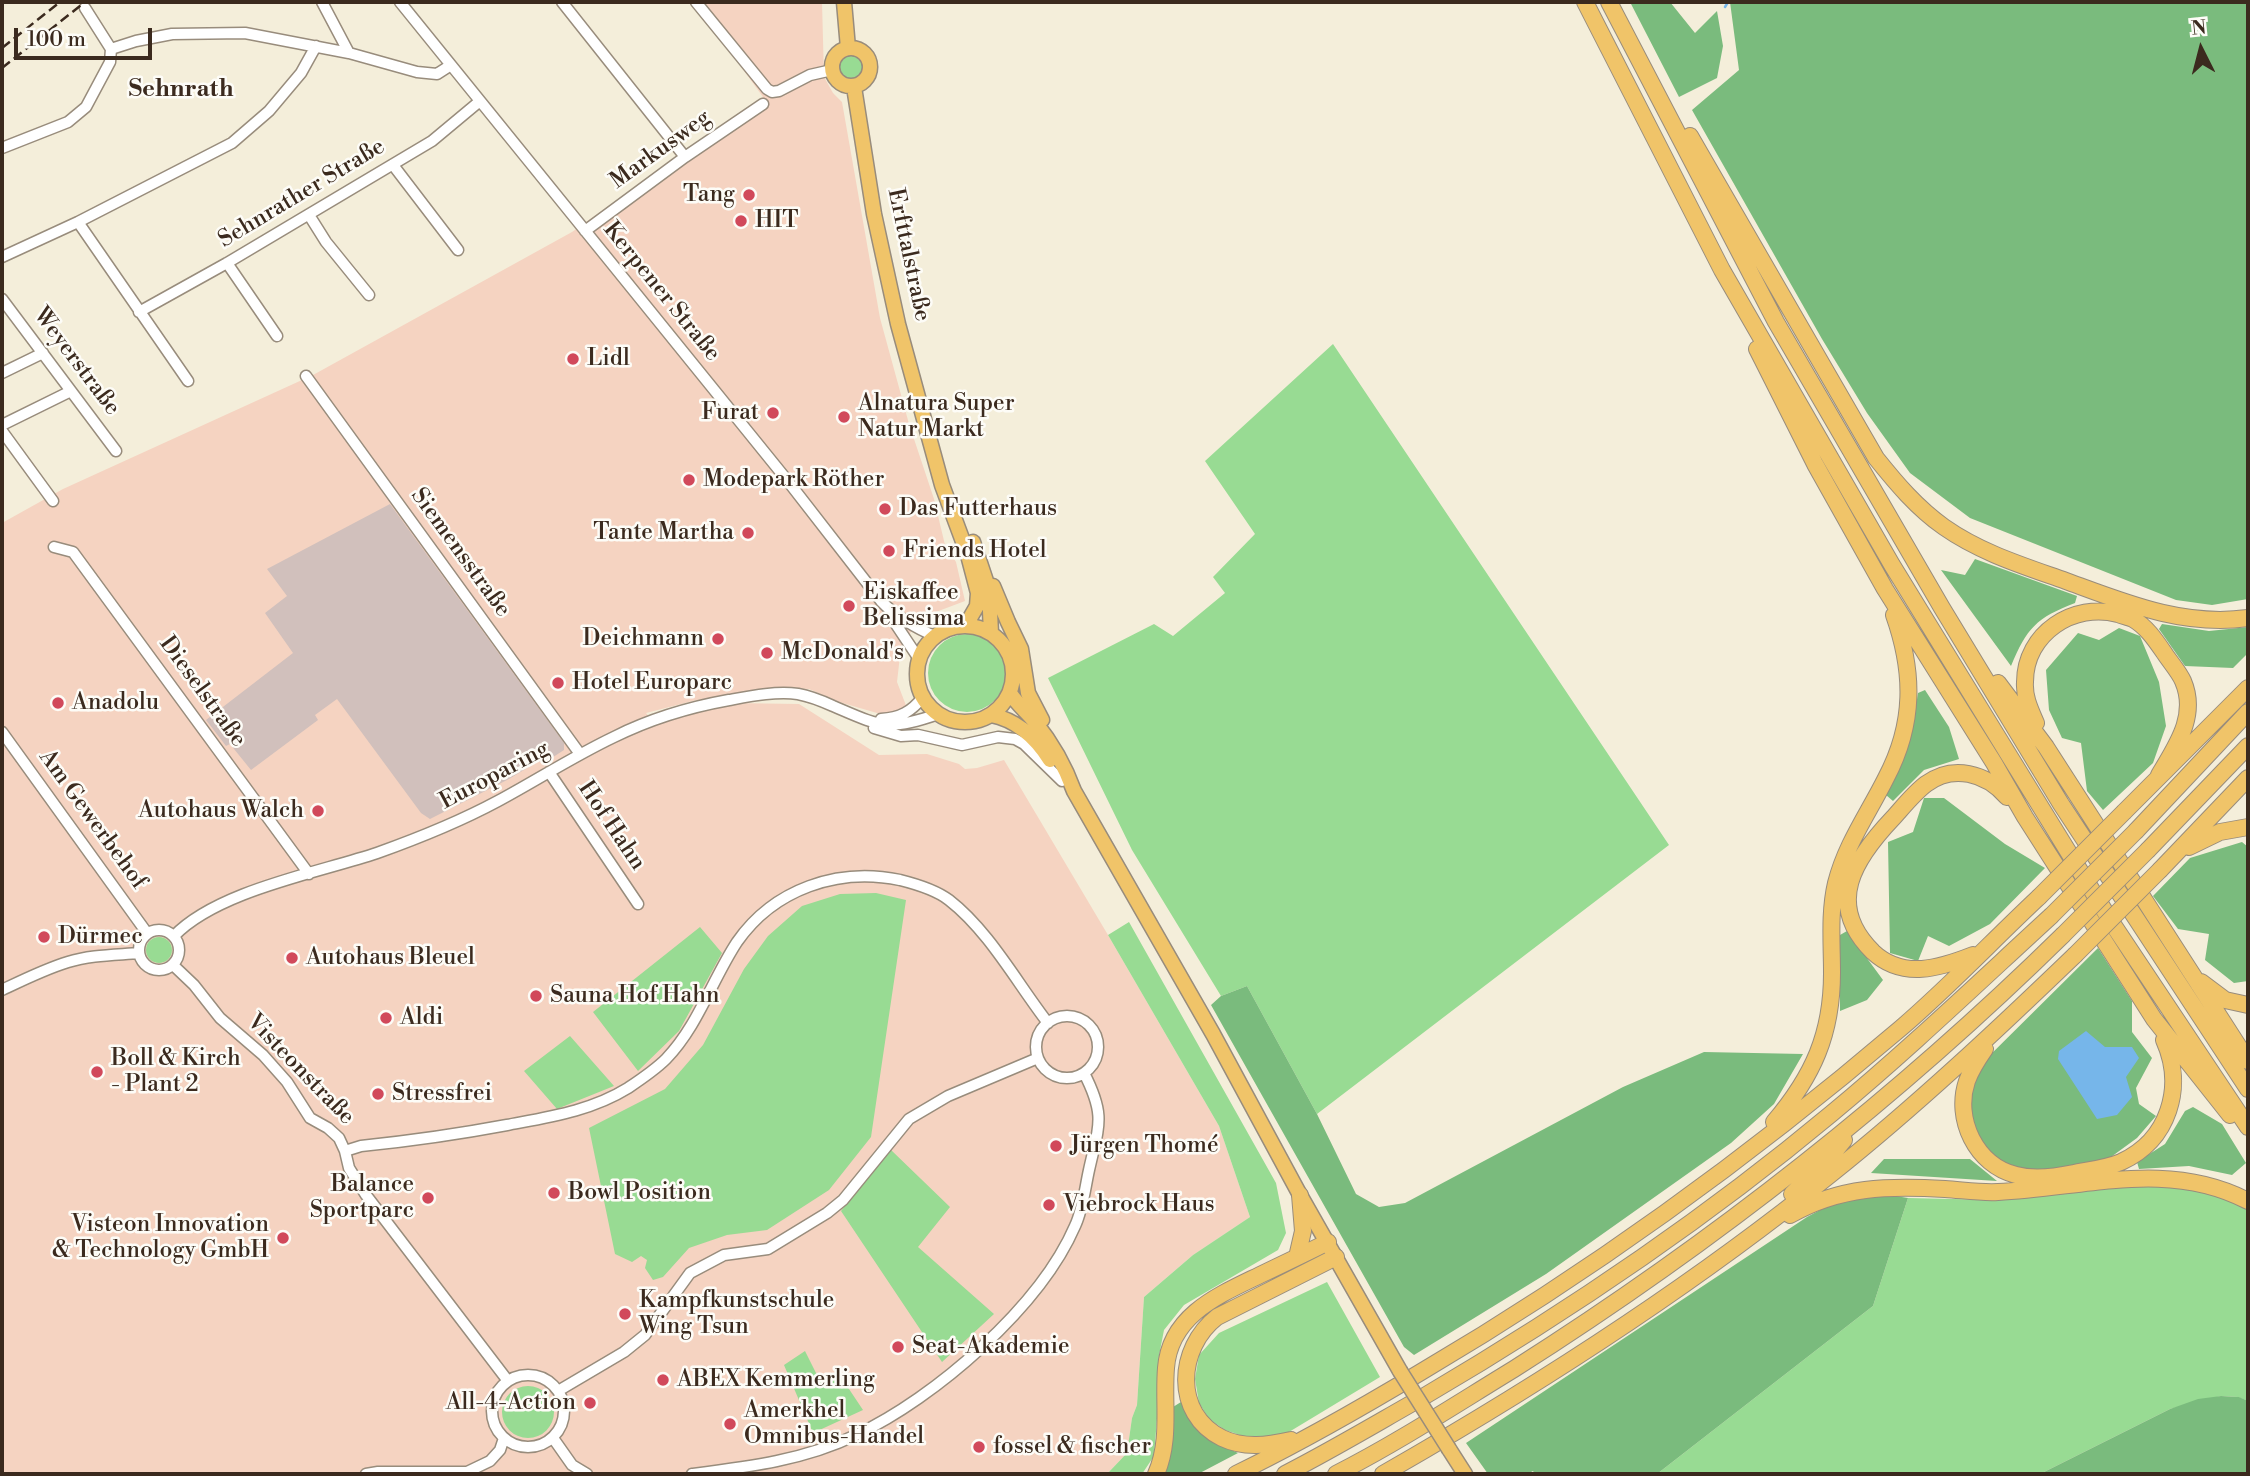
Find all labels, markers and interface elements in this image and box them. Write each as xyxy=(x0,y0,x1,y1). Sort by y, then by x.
scale bar xyxy=(18,14,156,58)
north arrow xyxy=(2166,14,2236,84)
text: N xyxy=(2190,15,2208,41)
text: 100 m xyxy=(27,27,86,53)
district label: Sehnrath xyxy=(128,76,234,104)
street label: Markusweg xyxy=(605,104,717,196)
street label: Sehnrather Straße xyxy=(214,133,390,255)
place label: Tang xyxy=(683,181,735,209)
street label: Erfttalstraße xyxy=(880,186,936,324)
marker: Tang xyxy=(741,187,757,203)
place label: HIT xyxy=(755,207,798,235)
marker: HIT xyxy=(733,213,749,229)
street label: Kerpener Straße xyxy=(596,217,726,367)
street label: Weyerstraße xyxy=(27,303,125,421)
place label: Lidl xyxy=(587,345,630,373)
marker: Lidl xyxy=(565,351,581,367)
place label: Alnatura Super Natur Markt xyxy=(858,390,1015,444)
place label: Furat xyxy=(701,399,759,427)
marker: Furat xyxy=(765,405,781,421)
marker: Alnatura Super Natur Markt xyxy=(836,409,852,425)
place label: Modepark Röther xyxy=(703,466,884,494)
marker: Modepark Röther xyxy=(681,472,697,488)
street label: Siemensstraße xyxy=(404,483,516,623)
place label: Das Futterhaus xyxy=(899,495,1057,523)
marker: Das Futterhaus xyxy=(877,501,893,517)
place label: Tante Martha xyxy=(593,519,734,547)
marker: Tante Martha xyxy=(740,525,756,541)
place label: Friends Hotel xyxy=(903,537,1047,565)
marker: Friends Hotel xyxy=(881,543,897,559)
place label: Eiskaffee Belissima xyxy=(863,579,965,633)
marker: Eiskaffee Belissima xyxy=(841,598,857,614)
place label: Deichmann xyxy=(583,625,704,653)
street label: Dieselstraße xyxy=(153,631,251,753)
marker: Deichmann xyxy=(710,631,726,647)
place label: McDonald's xyxy=(781,639,904,667)
marker: McDonald's xyxy=(759,645,775,661)
place label: Hotel Europarc xyxy=(572,669,732,697)
marker: Hotel Europarc xyxy=(550,675,566,691)
place label: Anadolu xyxy=(72,689,159,717)
marker: Anadolu xyxy=(50,695,66,711)
street label: Europaring xyxy=(435,736,555,816)
street label: Am Gewerbehof xyxy=(32,745,152,895)
street label: Hof Hahn xyxy=(571,776,651,876)
place label: Autohaus Walch xyxy=(138,797,304,825)
marker: Autohaus Walch xyxy=(310,803,326,819)
place label: Dürmec xyxy=(58,923,143,951)
marker: Dürmec xyxy=(36,929,52,945)
place label: Autohaus Bleuel xyxy=(306,944,475,972)
marker: Autohaus Bleuel xyxy=(284,950,300,966)
place label: Sauna Hof Hahn xyxy=(550,982,720,1010)
marker: Sauna Hof Hahn xyxy=(528,988,544,1004)
place label: Aldi xyxy=(400,1004,443,1032)
street label: Visteonstraße xyxy=(240,1009,360,1131)
marker: Aldi xyxy=(378,1010,394,1026)
place label: Boll & Kirch - Plant 2 xyxy=(111,1045,241,1099)
marker: Boll & Kirch - Plant 2 xyxy=(89,1064,105,1080)
place label: Stressfrei xyxy=(392,1080,492,1108)
marker: Stressfrei xyxy=(370,1086,386,1102)
place label: Jürgen Thomé xyxy=(1070,1132,1219,1160)
marker: Jürgen Thomé xyxy=(1048,1138,1064,1154)
place label: Balance Sportparc xyxy=(310,1171,414,1225)
place label: Bowl Position xyxy=(568,1179,711,1207)
marker: Bowl Position xyxy=(546,1185,562,1201)
marker: Balance Sportparc xyxy=(420,1190,436,1206)
place label: Viebrock Haus xyxy=(1063,1191,1215,1219)
marker: Viebrock Haus xyxy=(1041,1197,1057,1213)
place label: Visteon Innovation & Technology GmbH xyxy=(52,1211,269,1265)
marker: Visteon Innovation & Technology GmbH xyxy=(275,1230,291,1246)
place label: Kampfkunstschule Wing Tsun xyxy=(639,1287,834,1341)
marker: Kampfkunstschule Wing Tsun xyxy=(617,1306,633,1322)
place label: Seat-Akademie xyxy=(912,1333,1070,1361)
marker: Seat-Akademie xyxy=(890,1339,906,1355)
place label: ABEX Kemmerling xyxy=(677,1366,875,1394)
marker: ABEX Kemmerling xyxy=(655,1372,671,1388)
place label: All-4-Action xyxy=(446,1389,576,1417)
marker: All-4-Action xyxy=(582,1395,598,1411)
place label: Amerkhel Omnibus-Handel xyxy=(744,1397,924,1451)
marker: Amerkhel Omnibus-Handel xyxy=(722,1416,738,1432)
place label: fossel & fischer xyxy=(993,1433,1151,1461)
marker: fossel & fischer xyxy=(971,1439,987,1455)

